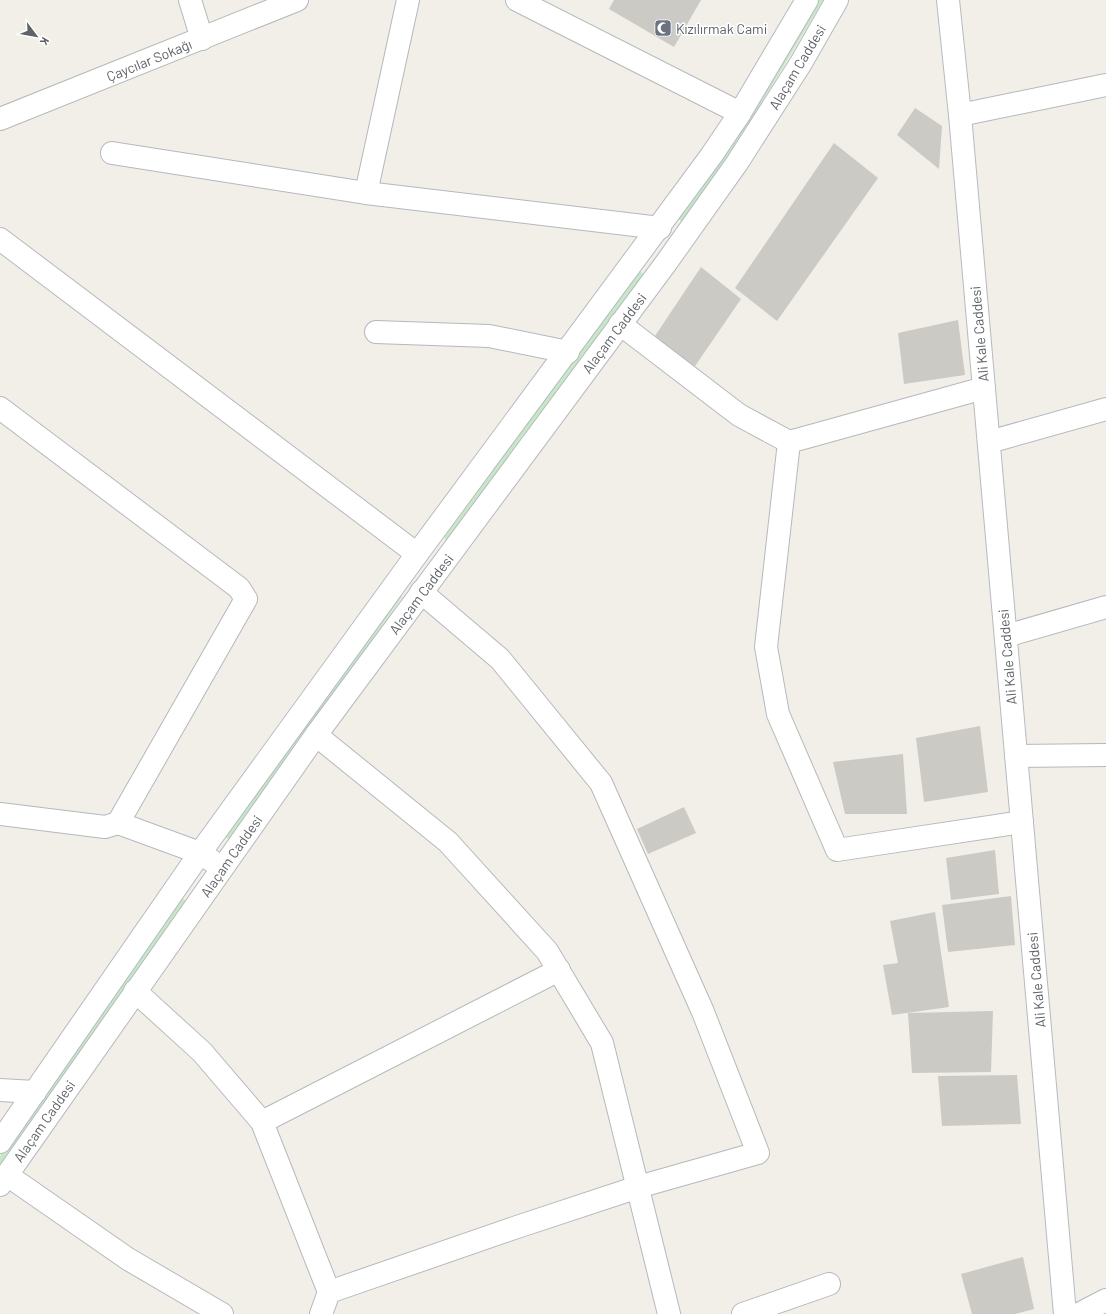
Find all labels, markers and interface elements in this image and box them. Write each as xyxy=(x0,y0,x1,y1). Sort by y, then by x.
north arrow xyxy=(16,16,56,56)
mosque icon: Kızılırmak Cami xyxy=(653,18,673,38)
place label: Kızılırmak Cami xyxy=(676,20,767,37)
street label: Alaçam Caddesi xyxy=(765,21,829,113)
text: K xyxy=(38,35,52,48)
street label: Çaycılar Sokağı xyxy=(104,35,194,85)
street label: Ali Kale Caddesi xyxy=(966,286,992,382)
street label: Alaçam Caddesi xyxy=(578,289,650,377)
street label: Alaçam Caddesi xyxy=(385,550,457,638)
street label: Ali Kale Caddesi xyxy=(994,609,1020,705)
street label: Alaçam Caddesi xyxy=(196,812,266,900)
street label: Ali Kale Caddesi xyxy=(1023,932,1049,1028)
street label: Alaçam Caddesi xyxy=(9,1077,79,1165)

